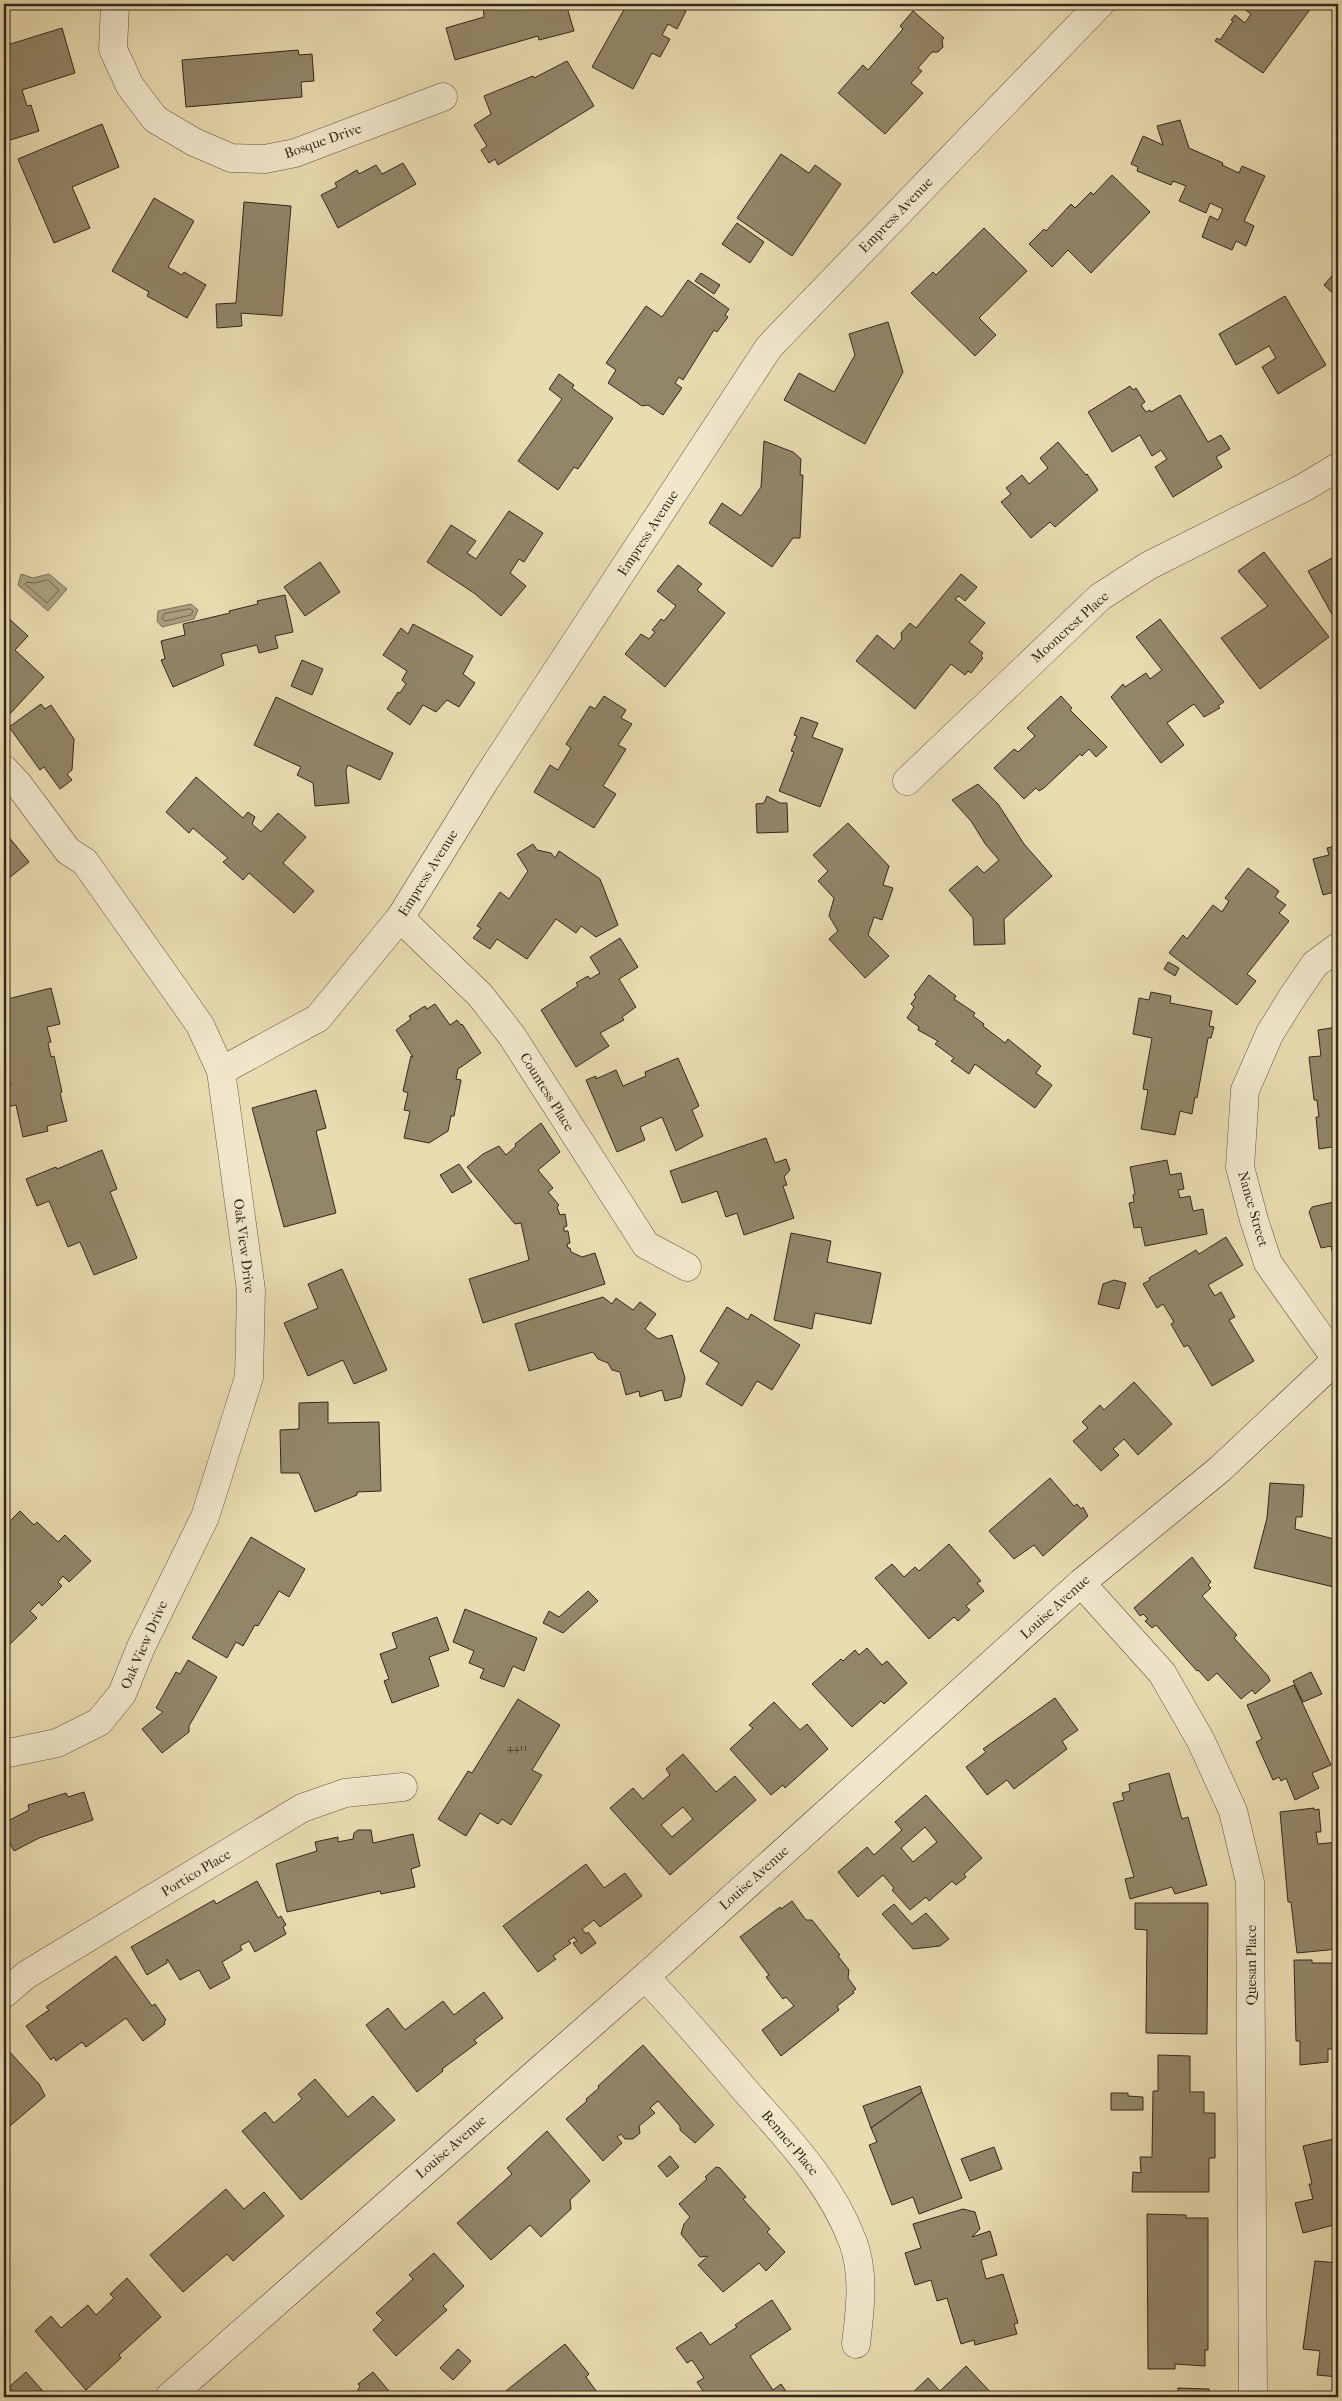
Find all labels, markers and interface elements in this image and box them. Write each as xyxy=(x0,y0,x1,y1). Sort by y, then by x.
street label: Bosque Drive xyxy=(282,120,364,162)
street label: Empress Avenue xyxy=(855,173,937,257)
street label: Empress Avenue xyxy=(614,487,682,579)
street label: Mooncrest Place xyxy=(1028,588,1112,666)
street label: Empress Avenue xyxy=(395,826,461,919)
street label: Countess Place xyxy=(516,1050,578,1135)
street label: Nance Street xyxy=(1234,1169,1272,1249)
street label: Oak View Drive xyxy=(230,1198,258,1294)
street label: Louise Avenue xyxy=(1017,1571,1093,1643)
street label: Oak View Drive xyxy=(117,1598,171,1692)
house number: 4411 xyxy=(507,1741,528,1754)
street label: Louise Avenue xyxy=(716,1842,792,1914)
street label: Portico Place xyxy=(158,1845,234,1900)
street label: Quesan Place xyxy=(1243,1925,1260,2005)
street label: Benner Place xyxy=(758,2107,822,2179)
street label: Louise Avenue xyxy=(412,2112,490,2182)

